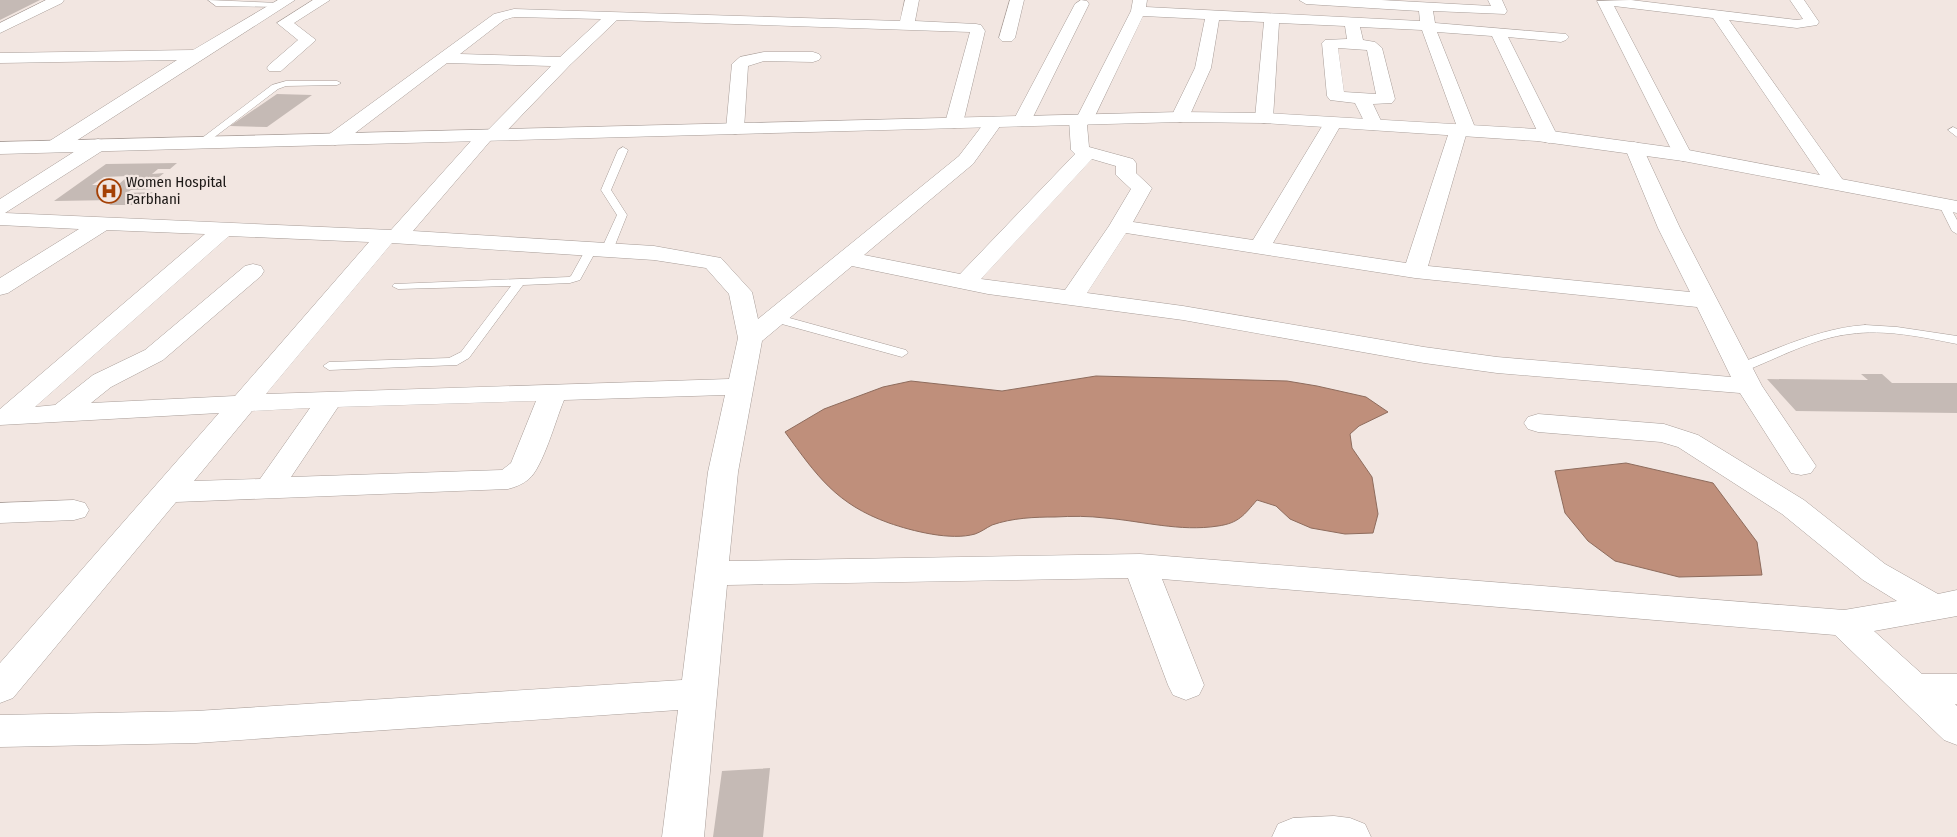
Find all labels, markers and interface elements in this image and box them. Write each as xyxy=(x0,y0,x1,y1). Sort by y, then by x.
place label: Women Hospital Parbhani xyxy=(126,173,226,208)
hospital icon: Women Hospital Parbhani xyxy=(96,178,122,204)

